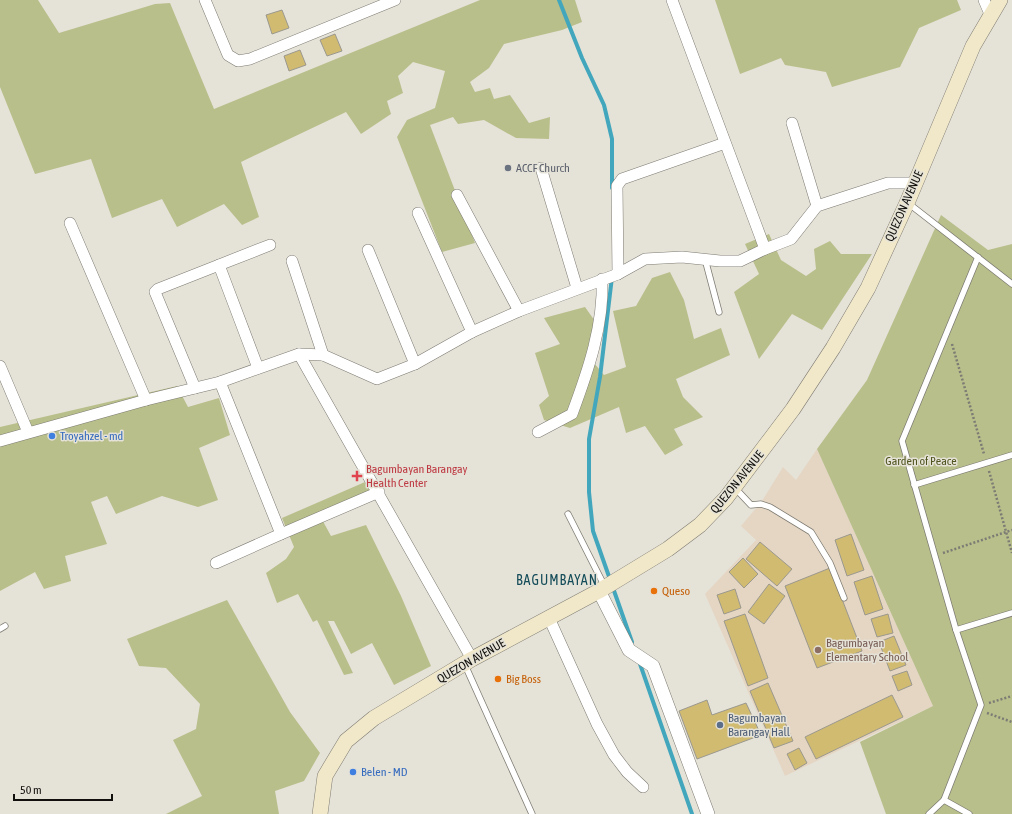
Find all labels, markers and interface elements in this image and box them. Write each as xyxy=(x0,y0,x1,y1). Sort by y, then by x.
place label: ACCF Church xyxy=(516,161,570,175)
marker: ACCF Church xyxy=(503,163,513,173)
street label: QUEZON AVENUE xyxy=(882,168,926,244)
place label: Troyahzel - md xyxy=(60,429,123,443)
marker: Troyahzel - md xyxy=(47,431,57,441)
street label: QUEZON AVENUE xyxy=(708,448,766,516)
park label: Garden of Peace xyxy=(885,454,957,468)
place label: Bagumbayan Barangay Health Center xyxy=(366,462,467,490)
marker: Bagumbayan Barangay Health Center xyxy=(351,470,363,482)
district label: BAGUMBAYAN xyxy=(516,572,598,588)
place label: Queso xyxy=(662,584,690,598)
marker: Queso xyxy=(649,586,659,596)
street label: QUEZON AVENUE xyxy=(434,636,508,686)
place label: Bagumbayan Elementary School xyxy=(826,636,909,664)
marker: Bagumbayan Elementary School xyxy=(813,645,823,655)
place label: Big Boss xyxy=(506,672,541,686)
marker: Big Boss xyxy=(493,674,503,684)
place label: Bagumbayan Barangay Hall xyxy=(728,711,791,739)
marker: Bagumbayan Barangay Hall xyxy=(715,720,725,730)
place label: Belen - MD xyxy=(361,765,408,779)
marker: Belen - MD xyxy=(348,767,358,777)
scale bar xyxy=(14,776,112,802)
text: 50 m xyxy=(20,783,42,797)

